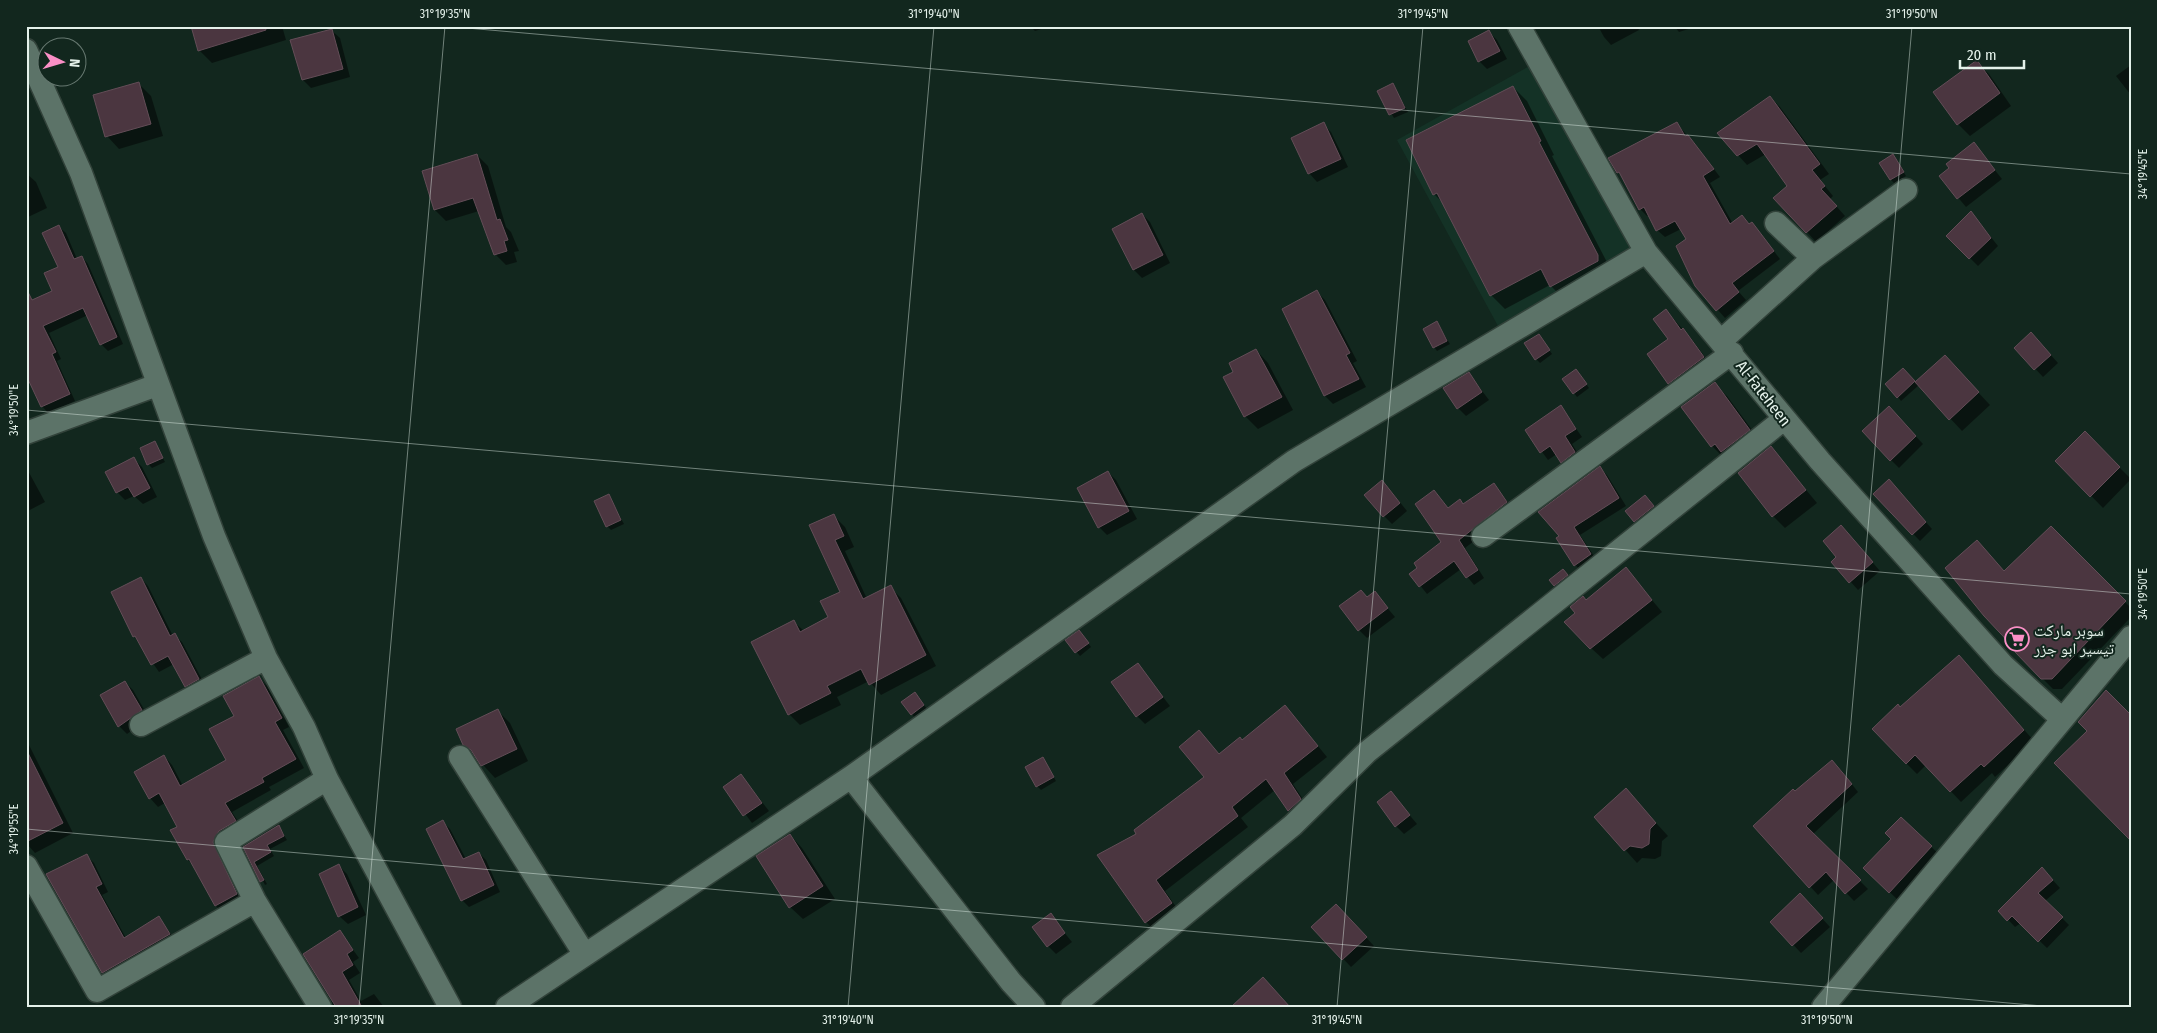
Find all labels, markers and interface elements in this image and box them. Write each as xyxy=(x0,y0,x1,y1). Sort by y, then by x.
text: 31°19'35"N xyxy=(420,7,470,21)
text: 31°19'40"N xyxy=(908,7,960,21)
text: 31°19'45"N xyxy=(1398,7,1448,21)
text: 31°19'50"N xyxy=(1886,7,1938,21)
north arrow xyxy=(38,38,88,88)
scale bar xyxy=(1960,38,2023,70)
text: 20 m xyxy=(1967,46,1997,64)
text: N xyxy=(66,58,83,68)
text: 34°19'45"E xyxy=(2136,149,2150,199)
street label: Al-Fateheen xyxy=(1732,357,1795,430)
text: 34°19'50"E xyxy=(7,384,21,436)
text: 34°19'50"E xyxy=(2136,568,2150,620)
place label: سوبر ماركت تيسير ابو جزر xyxy=(2033,621,2114,658)
supermarket icon: سوبر ماركت تيسير ابو جزر xyxy=(2004,626,2030,652)
text: 34°19'55"E xyxy=(7,803,21,854)
text: 31°19'35"N xyxy=(334,1013,384,1027)
text: 31°19'40"N xyxy=(822,1013,874,1027)
text: 31°19'45"N xyxy=(1312,1013,1362,1027)
text: 31°19'50"N xyxy=(1801,1013,1853,1027)

